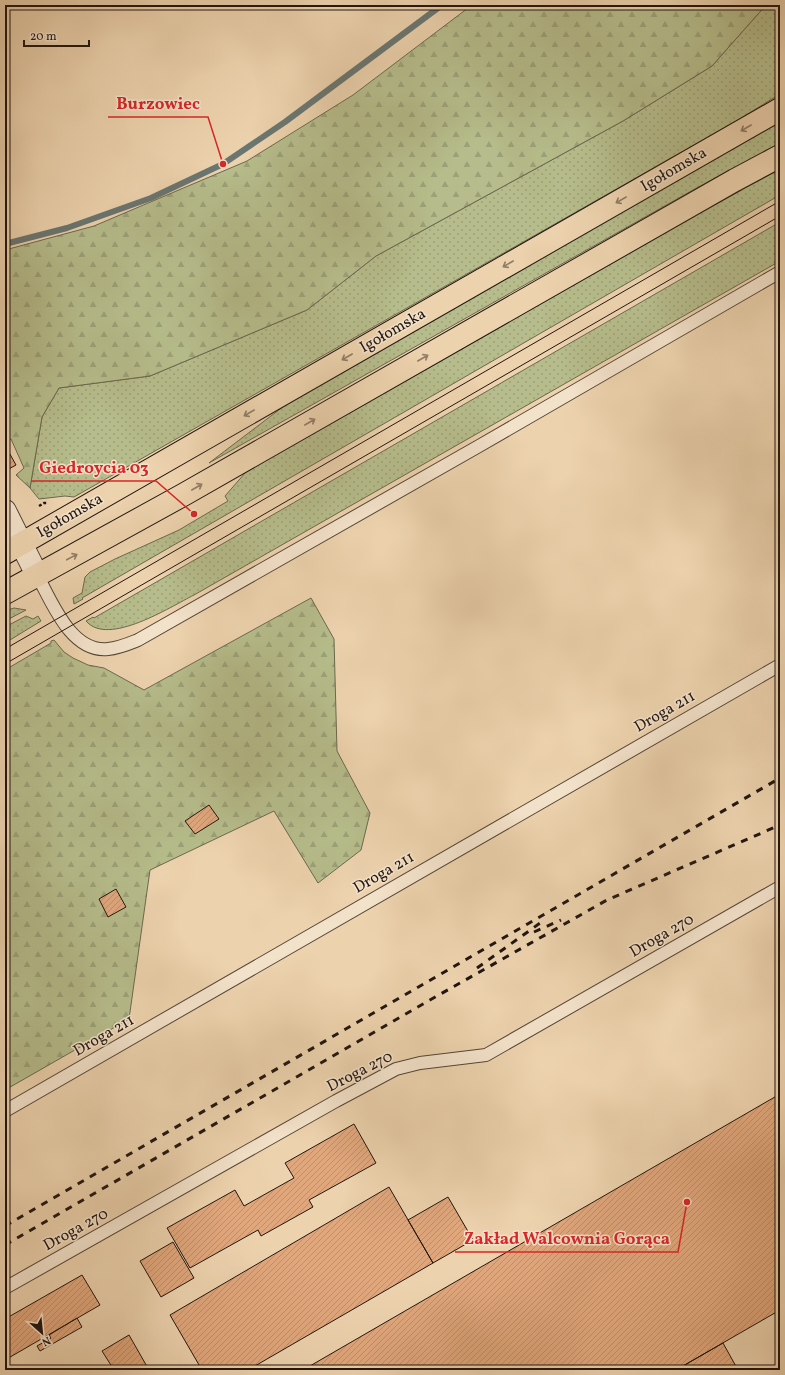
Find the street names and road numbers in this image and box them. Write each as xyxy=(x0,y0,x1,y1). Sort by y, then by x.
street label: Igołomska xyxy=(637,142,711,198)
street label: Igołomska xyxy=(356,303,430,359)
street label: Igołomska xyxy=(33,488,107,544)
street label: Droga 211 xyxy=(630,686,700,738)
street label: Droga 211 xyxy=(349,847,419,899)
street label: Droga 270 xyxy=(626,909,698,963)
street label: Droga 211 xyxy=(69,1010,139,1062)
street label: Droga 270 xyxy=(323,1046,397,1098)
street label: Droga 270 xyxy=(40,1203,112,1257)

